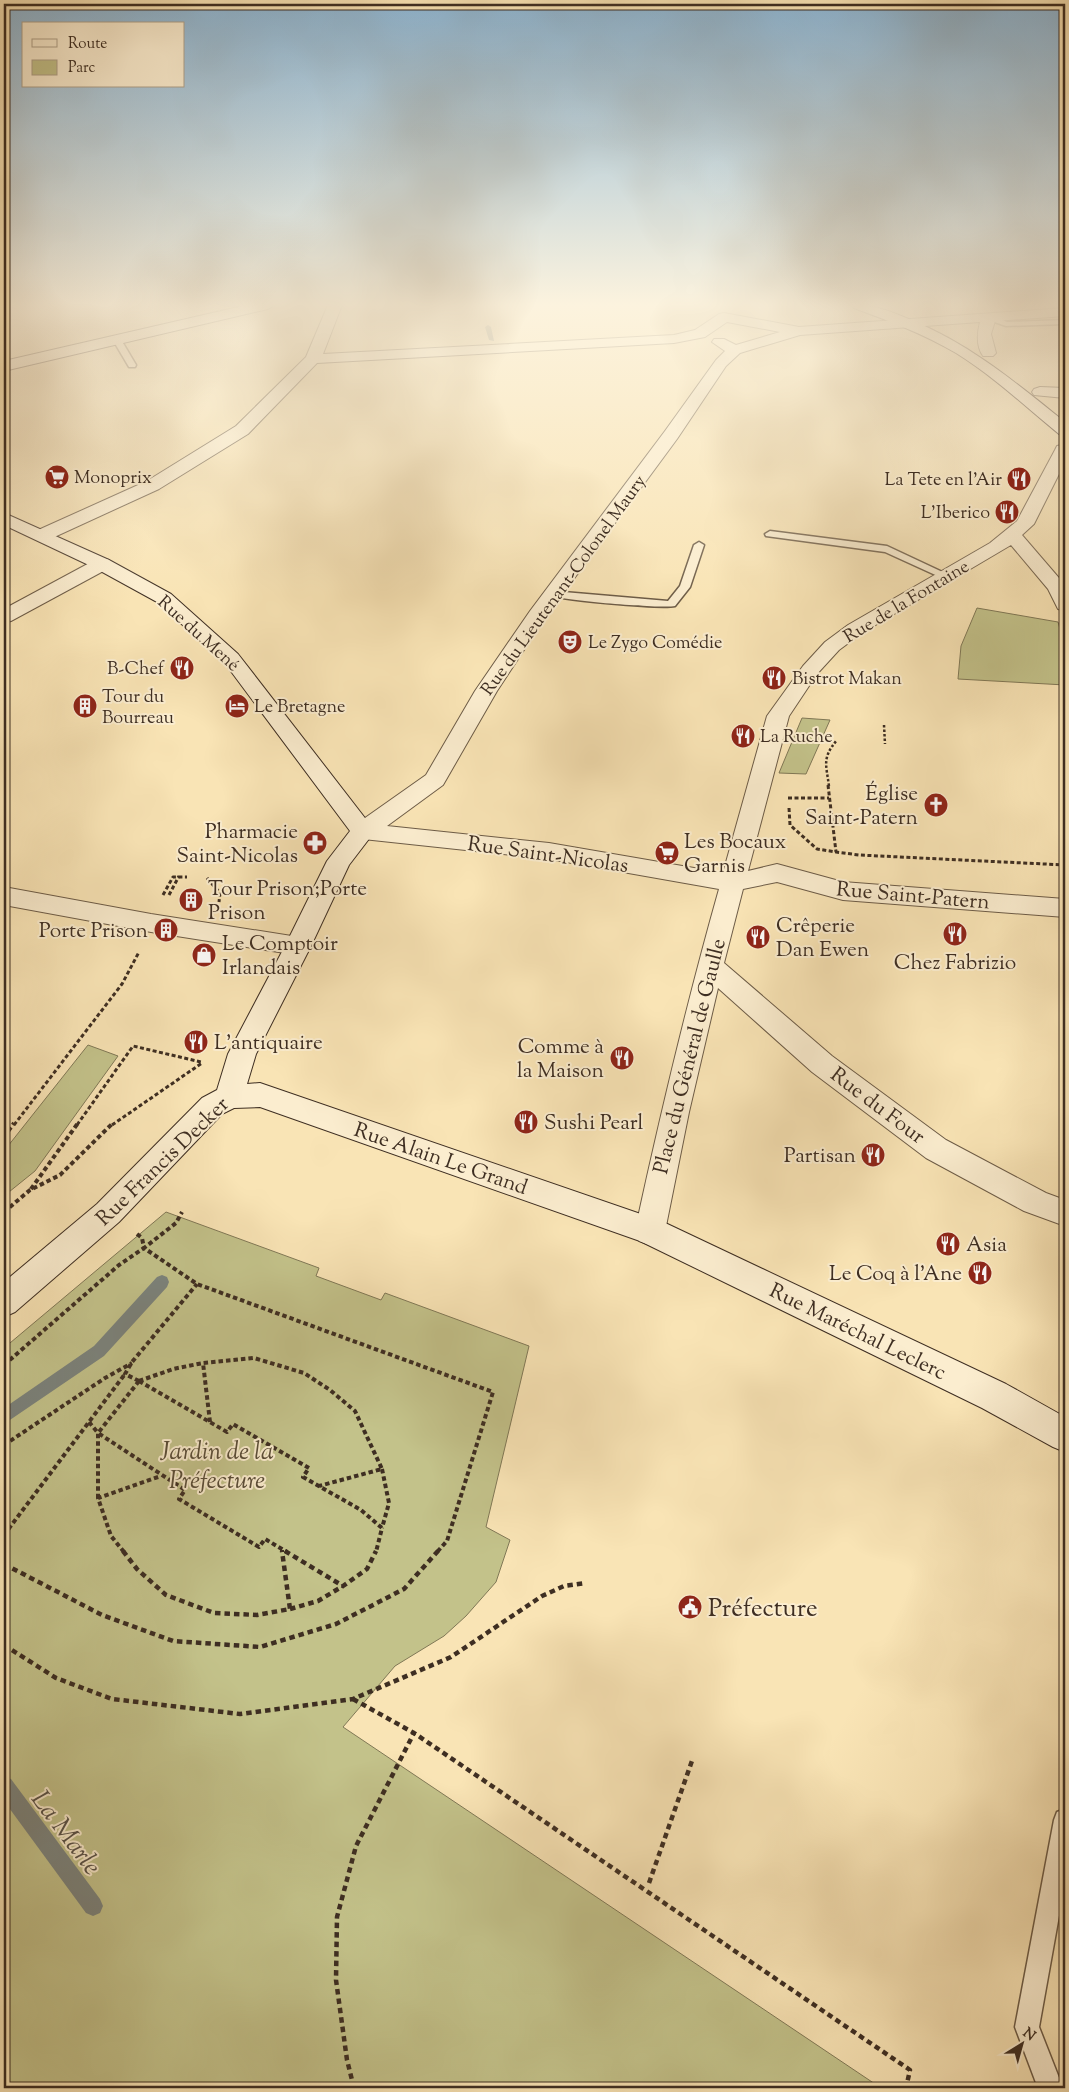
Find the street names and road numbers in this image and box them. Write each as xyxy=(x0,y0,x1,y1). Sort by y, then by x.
street label: Rue du Lieutenant-Colonel Maury xyxy=(476,471,654,702)
street label: Rue de la Fontaine xyxy=(839,555,975,651)
street label: Rue du Mené xyxy=(151,590,245,679)
street label: Rue Saint-Nicolas xyxy=(465,830,630,882)
street label: Rue Saint-Patern xyxy=(835,875,991,919)
street label: Place du Général de Gaulle xyxy=(647,936,735,1177)
street label: Rue du Four xyxy=(823,1061,931,1152)
street label: Rue Francis Decker xyxy=(90,1091,237,1234)
street label: Rue Alain Le Grand xyxy=(349,1116,531,1204)
street label: Rue Maréchal Leclerc xyxy=(764,1277,951,1389)

